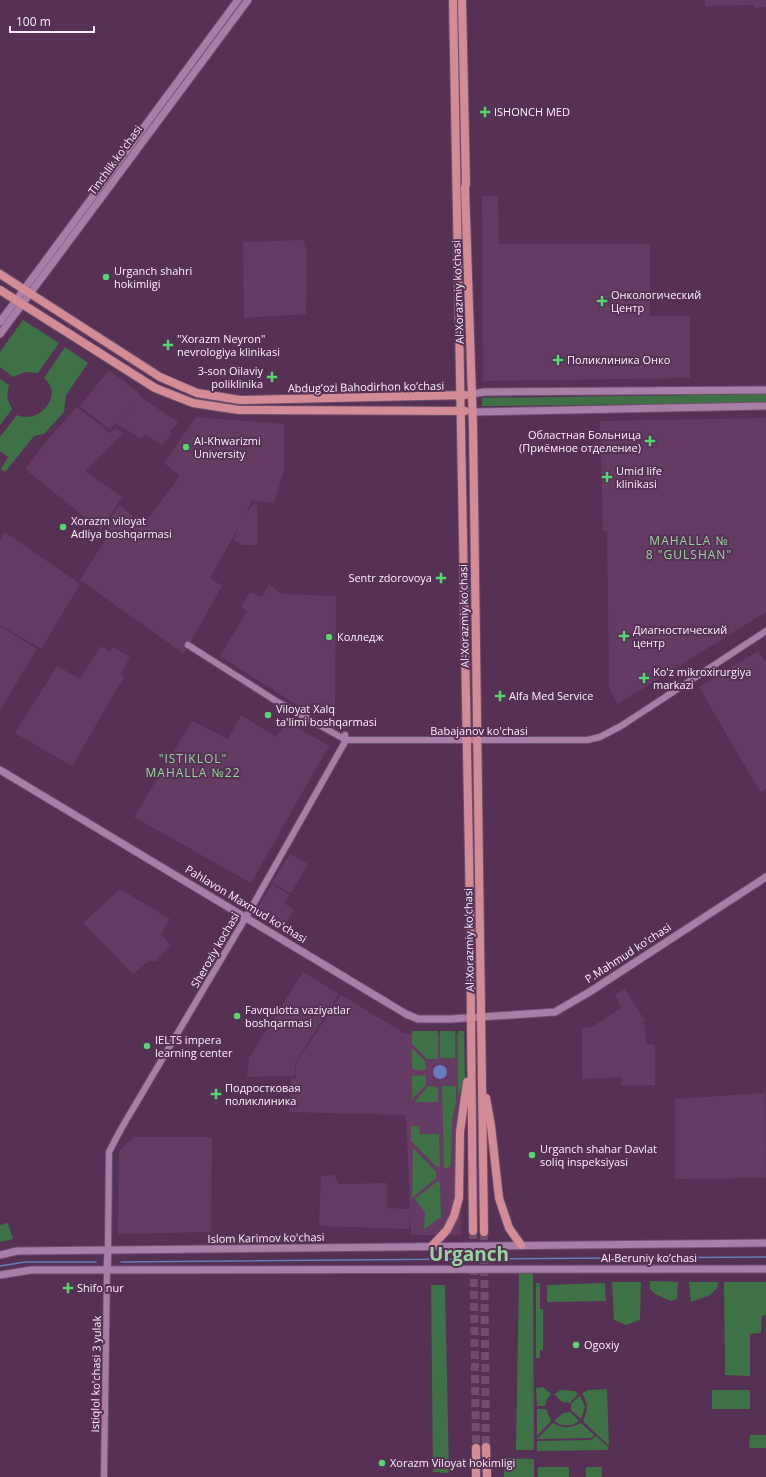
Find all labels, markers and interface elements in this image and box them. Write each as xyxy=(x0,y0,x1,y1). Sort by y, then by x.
scale bar xyxy=(10,8,94,34)
text: 100 m xyxy=(16,13,51,30)
place label: ISHONCH MED xyxy=(494,104,570,119)
marker: ISHONCH MED xyxy=(479,106,491,118)
street label: Tinchlik ko'chasi xyxy=(84,122,145,198)
street label: Al-Xorazmiy ko’chasi xyxy=(448,240,467,344)
place label: Urganch shahri hokimligi xyxy=(114,263,192,291)
marker: Urganch shahri hokimligi xyxy=(101,272,111,282)
place label: Онкологический Центр xyxy=(611,287,701,315)
marker: Онкологический Центр xyxy=(596,295,608,307)
place label: "Xorazm Neyron" nevrologiya klinikasi xyxy=(177,331,280,359)
marker: "Xorazm Neyron" nevrologiya klinikasi xyxy=(162,339,174,351)
place label: Поликлиника Онко xyxy=(567,352,671,367)
marker: Поликлиника Онко xyxy=(552,354,564,366)
place label: 3-son Oilaviy poliklinika xyxy=(198,363,263,391)
marker: 3-son Oilaviy poliklinika xyxy=(266,371,278,383)
street label: Abdug’ozi Bahodirhon ko’chasi xyxy=(288,378,444,395)
place label: Областная Больница (Приёмное отделение) xyxy=(519,427,641,455)
place label: Al-Khwarizmi University xyxy=(194,433,261,461)
marker: Областная Больница (Приёмное отделение) xyxy=(644,435,656,447)
marker: Al-Khwarizmi University xyxy=(181,442,191,452)
place label: Umid life klinikasi xyxy=(616,463,662,491)
marker: Umid life klinikasi xyxy=(601,471,613,483)
place label: Xorazm viloyat Adliya boshqarmasi xyxy=(71,513,172,541)
marker: Xorazm viloyat Adliya boshqarmasi xyxy=(58,522,68,532)
district label: MAHALLA № 8 "GULSHAN" xyxy=(646,532,732,563)
street label: Al-Xorazmiy ko’chasi xyxy=(455,564,472,668)
place label: Sentr zdorovoya xyxy=(348,570,432,585)
marker: Sentr zdorovoya xyxy=(435,572,447,584)
place label: Диагностический центр xyxy=(633,622,727,650)
place label: Колледж xyxy=(337,629,384,644)
marker: Диагностический центр xyxy=(618,630,630,642)
marker: Колледж xyxy=(324,632,334,642)
place label: Ko'z mikroxirurgiya markazi xyxy=(653,664,751,692)
marker: Ko'z mikroxirurgiya markazi xyxy=(638,672,650,684)
place label: Alfa Med Service xyxy=(509,688,593,703)
marker: Alfa Med Service xyxy=(494,690,506,702)
place label: Viloyat Xalq ta'limi boshqarmasi xyxy=(276,701,377,729)
marker: Viloyat Xalq ta'limi boshqarmasi xyxy=(263,710,273,720)
street label: Babajanov ko'chasi xyxy=(430,723,528,738)
district label: "ISTIKLOL" MAHALLA №22 xyxy=(146,750,241,781)
street label: Pahlavon Maxmud ko'chasi xyxy=(183,861,310,946)
street label: Al-Xorazmiy ko’chasi xyxy=(460,888,477,992)
street label: Sheroziy kochasi xyxy=(187,909,242,990)
street label: P.Mahmud ko'chasi xyxy=(582,919,674,986)
place label: Favqulotta vaziyatlar boshqarmasi xyxy=(245,1002,351,1030)
marker: Favqulotta vaziyatlar boshqarmasi xyxy=(232,1011,242,1021)
place label: IELTS impera learning center xyxy=(155,1032,233,1060)
marker: IELTS impera learning center xyxy=(142,1041,152,1051)
place label: Подростковая поликлиника xyxy=(225,1080,301,1108)
marker: Подростковая поликлиника xyxy=(210,1088,222,1100)
place label: Urganch shahar Davlat soliq inspeksiyasi xyxy=(540,1141,657,1169)
marker: Urganch shahar Davlat soliq inspeksiyasi xyxy=(527,1150,537,1160)
street label: Islom Karimov ko'chasi xyxy=(207,1229,325,1246)
district label: Urganch xyxy=(429,1241,509,1267)
street label: Al-Beruniy ko’chasi xyxy=(601,1250,697,1265)
place label: Shifo nur xyxy=(77,1280,124,1295)
marker: Shifo nur xyxy=(62,1282,74,1294)
street label: Istiqlol ko'chasi 3 yulak xyxy=(87,1315,104,1432)
place label: Ogoxiy xyxy=(584,1337,620,1352)
marker: Ogoxiy xyxy=(571,1340,581,1350)
place label: Xorazm Viloyat hokimligi xyxy=(390,1455,515,1470)
marker: Xorazm Viloyat hokimligi xyxy=(377,1458,387,1468)

